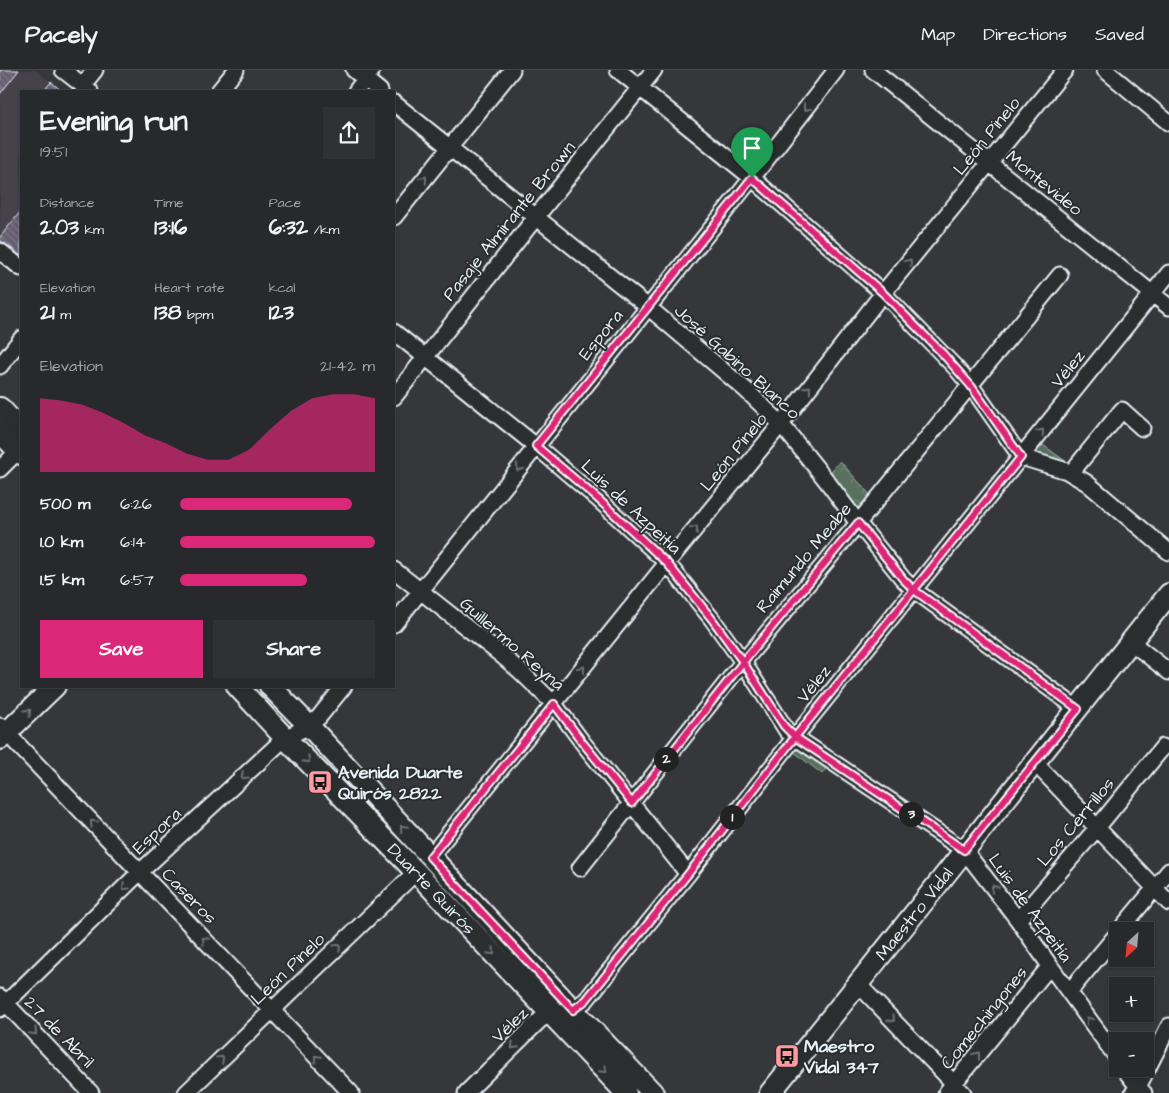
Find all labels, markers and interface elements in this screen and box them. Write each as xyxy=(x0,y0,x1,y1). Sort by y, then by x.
text: Pacely xyxy=(25,18,98,52)
text: Map xyxy=(921,22,955,47)
text: Directions xyxy=(983,22,1067,47)
text: Saved xyxy=(1095,22,1144,47)
street label: León Pinelo xyxy=(948,91,1026,181)
text: Evening run xyxy=(40,102,188,141)
one-way arrow xyxy=(803,103,812,112)
button: share xyxy=(323,107,375,159)
pin xyxy=(731,127,773,178)
icon: arrive xyxy=(738,134,766,162)
street label: Pasaje Almirante Brown xyxy=(437,136,581,306)
text: 19:51 xyxy=(40,141,67,163)
street label: Montevideo xyxy=(1000,144,1088,222)
one-way arrow xyxy=(419,176,427,185)
text: Distance xyxy=(40,193,94,213)
text: Time xyxy=(154,193,184,213)
text: Pace xyxy=(269,193,301,213)
text: 2.03 xyxy=(40,213,79,242)
text: 13:16 xyxy=(154,213,187,242)
text: 6:32 xyxy=(269,213,308,242)
text: km xyxy=(79,220,104,240)
text: /km xyxy=(308,220,340,240)
one-way arrow xyxy=(903,258,912,267)
text: Elevation xyxy=(40,278,95,298)
text: Heart rate xyxy=(154,278,225,298)
text: kcal xyxy=(269,278,295,298)
text: 21 xyxy=(40,298,55,327)
text: 138 xyxy=(154,298,181,327)
text: 123 xyxy=(269,298,294,327)
street label: José Gabino Blanco xyxy=(669,299,805,425)
street label: Espora xyxy=(573,304,629,366)
text: m xyxy=(55,305,71,325)
text: bpm xyxy=(181,305,213,325)
street label: Vélez xyxy=(1045,345,1091,393)
text: Elevation xyxy=(40,355,103,377)
text: 21–42 m xyxy=(320,355,375,377)
one-way arrow xyxy=(802,385,811,395)
street label: León Pinelo xyxy=(695,407,773,497)
one-way arrow xyxy=(1035,429,1044,438)
street label: Luis de Azpeitía xyxy=(575,454,687,560)
one-way arrow xyxy=(515,462,524,471)
text: 500 m xyxy=(40,493,90,515)
text: 6:26 xyxy=(120,493,152,515)
street label: Raimundo Meabe xyxy=(750,497,858,619)
one-way arrow xyxy=(689,526,697,535)
text: 1.0 km xyxy=(40,531,83,553)
text: 6:14 xyxy=(120,531,146,553)
text: 1.5 km xyxy=(40,569,84,591)
text: 6:57 xyxy=(120,569,154,591)
street label: Guillermo Reyna xyxy=(453,591,570,697)
button: Save xyxy=(40,620,203,678)
button: Share xyxy=(213,620,375,678)
street label: Vélez xyxy=(791,660,837,708)
one-way arrow xyxy=(576,666,584,675)
one-way arrow xyxy=(22,709,31,718)
pin: 2 xyxy=(654,746,678,772)
text: 2 xyxy=(662,749,671,769)
one-way arrow xyxy=(301,754,310,763)
place label: Avenida Duarte Quirós 2822 xyxy=(338,760,463,806)
bus stop icon: Avenida Duarte Quirós 2822 xyxy=(307,769,333,795)
one-way arrow xyxy=(240,770,249,779)
street label: Los Cerrillos xyxy=(1031,772,1121,872)
street label: Espora xyxy=(127,802,187,860)
pin: 3 xyxy=(898,802,924,826)
pin: 1 xyxy=(720,804,744,830)
text: 3 xyxy=(908,804,915,824)
text: 1 xyxy=(732,807,733,827)
one-way arrow xyxy=(90,819,99,828)
one-way arrow xyxy=(400,825,409,834)
street label: Duarte Quirós xyxy=(382,837,481,940)
street label: Luis de Azpeitía xyxy=(982,849,1078,967)
street label: Caseros xyxy=(156,862,222,930)
street label: Maestro Vidal xyxy=(869,862,959,966)
one-way arrow xyxy=(122,881,131,890)
one-way arrow xyxy=(991,885,999,894)
north arrow xyxy=(1109,922,1154,968)
map controls xyxy=(1109,922,1154,1077)
street label: León Pinelo xyxy=(245,927,331,1011)
one-way arrow xyxy=(202,937,211,946)
one-way arrow xyxy=(332,944,341,953)
one-way arrow xyxy=(486,947,495,956)
street label: Comechingones xyxy=(935,961,1034,1075)
button: + xyxy=(1109,977,1154,1022)
street label: 27 de Abril xyxy=(18,990,100,1074)
street label: Vélez xyxy=(486,1001,534,1049)
one-way arrow xyxy=(886,1014,895,1023)
one-way arrow xyxy=(1086,1016,1095,1026)
one-way arrow xyxy=(28,1027,37,1036)
button: − xyxy=(1109,1032,1154,1077)
place label: Maestro Vidal 347 xyxy=(803,1034,880,1080)
one-way arrow xyxy=(511,1040,520,1049)
bus stop icon: Maestro Vidal 347 xyxy=(774,1043,800,1069)
one-way arrow xyxy=(972,1052,980,1061)
one-way arrow xyxy=(314,1054,323,1063)
one-way arrow xyxy=(215,1056,224,1065)
one-way arrow xyxy=(598,1065,607,1074)

